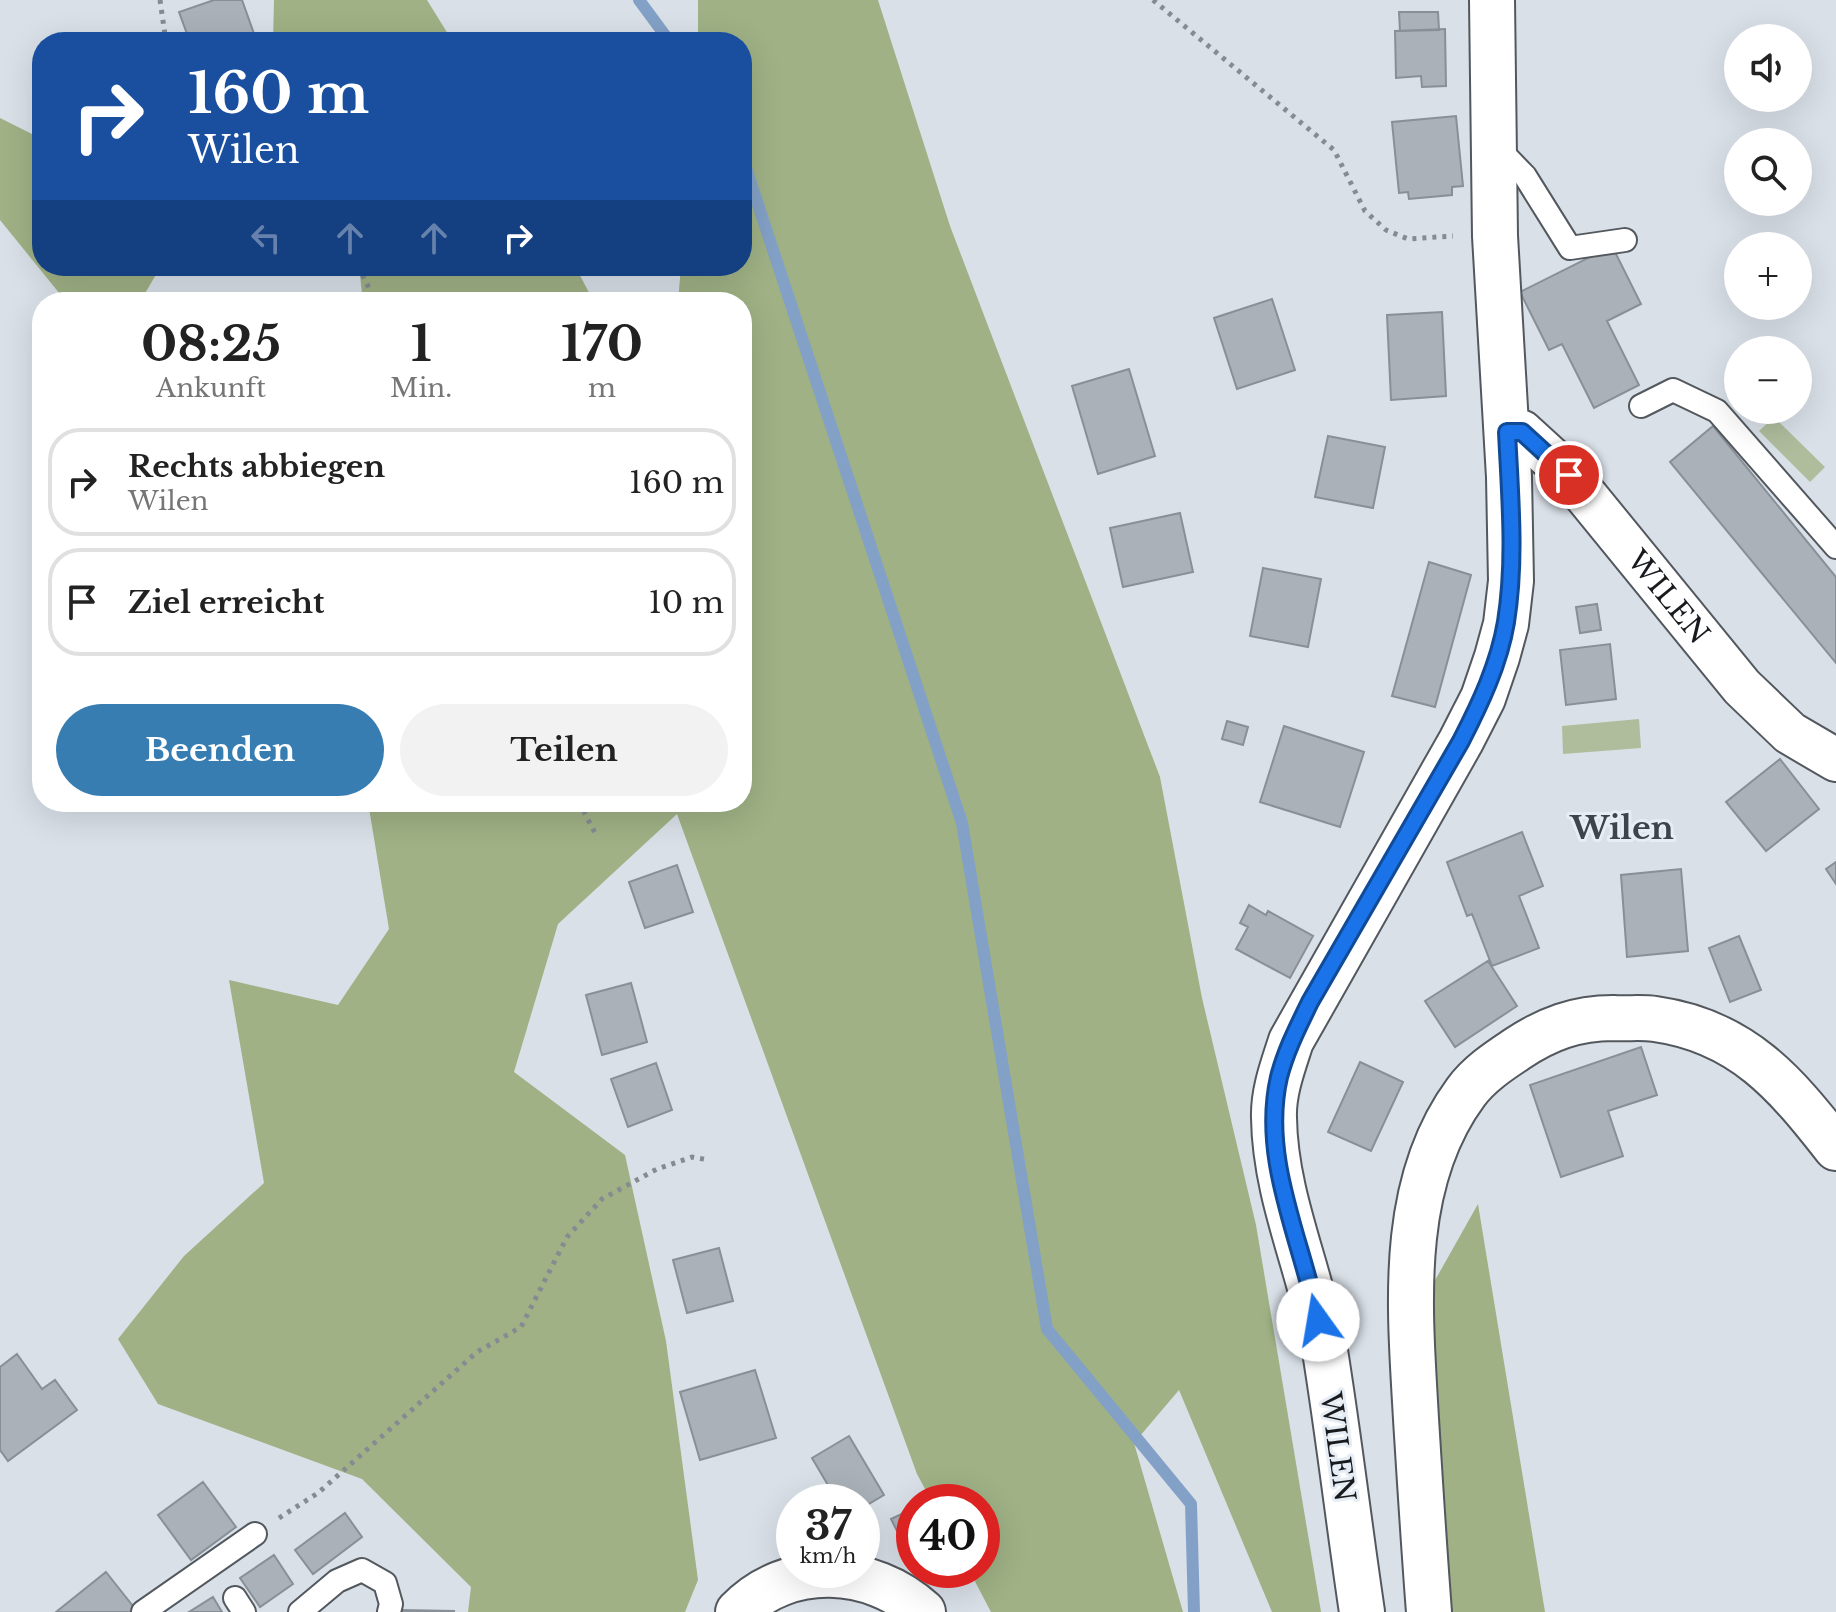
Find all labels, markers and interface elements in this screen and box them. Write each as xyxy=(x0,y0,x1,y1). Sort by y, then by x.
map controls xyxy=(1724,24,1812,424)
button: sound xyxy=(1724,24,1812,112)
text: 160 m xyxy=(188,59,369,128)
icon: right xyxy=(56,64,160,168)
text: Wilen xyxy=(188,128,299,173)
button: search xyxy=(1724,128,1812,216)
icon: left xyxy=(244,216,288,260)
icon: ahead xyxy=(328,216,372,260)
icon: ahead xyxy=(412,216,456,260)
icon: right xyxy=(496,216,540,260)
button: + xyxy=(1724,232,1812,320)
text: 08:25 xyxy=(141,314,281,374)
text: 1 xyxy=(411,314,432,374)
text: 170 xyxy=(561,314,643,374)
button: − xyxy=(1724,336,1812,424)
text: Ankunft xyxy=(156,372,266,404)
text: Min. xyxy=(390,372,452,404)
text: m xyxy=(588,372,616,404)
pin xyxy=(1535,441,1603,509)
text: Rechts abbiegen xyxy=(128,448,385,485)
icon: arrive xyxy=(1547,453,1591,497)
icon: right xyxy=(60,460,104,504)
text: 160 m xyxy=(629,464,724,501)
text: Wilen xyxy=(128,485,209,517)
street label: WILEN xyxy=(1619,543,1717,651)
icon: arrive xyxy=(60,580,104,624)
text: Ziel erreicht xyxy=(128,584,324,621)
text: 10 m xyxy=(648,584,724,621)
button: Beenden xyxy=(56,704,384,796)
button: Teilen xyxy=(400,704,728,796)
district label: Wilen xyxy=(1569,808,1674,848)
position arrow xyxy=(1276,1278,1360,1362)
street label: WILEN xyxy=(1312,1389,1363,1504)
speed limit sign: 40 xyxy=(896,1484,1000,1588)
text: 37 xyxy=(805,1501,851,1551)
text: km/h xyxy=(800,1544,856,1568)

